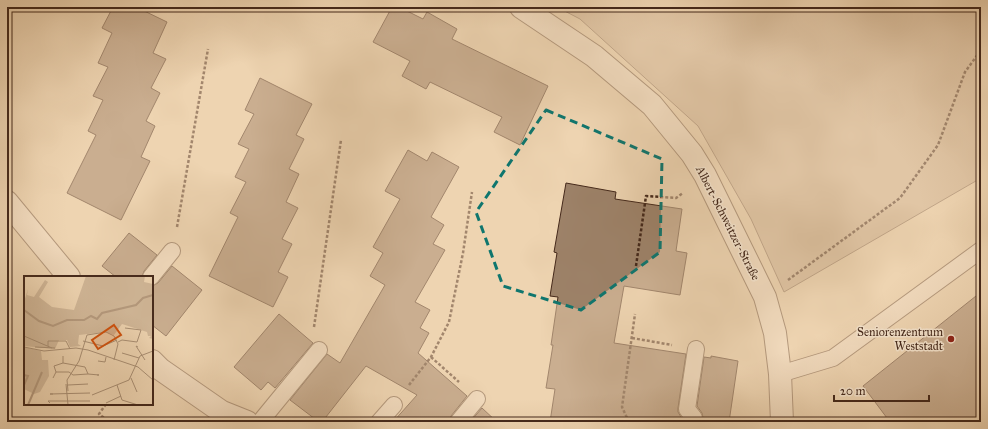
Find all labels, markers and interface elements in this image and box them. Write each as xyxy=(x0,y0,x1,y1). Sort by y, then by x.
street label: Albert-Schweitzer-Straße xyxy=(693,163,763,283)
inset map xyxy=(24,276,153,405)
place label: Seniorenzentrum Weststadt xyxy=(857,325,944,353)
marker: Seniorenzentrum Weststadt xyxy=(946,334,956,344)
scale bar xyxy=(834,377,929,403)
text: 20 m xyxy=(840,384,866,398)

